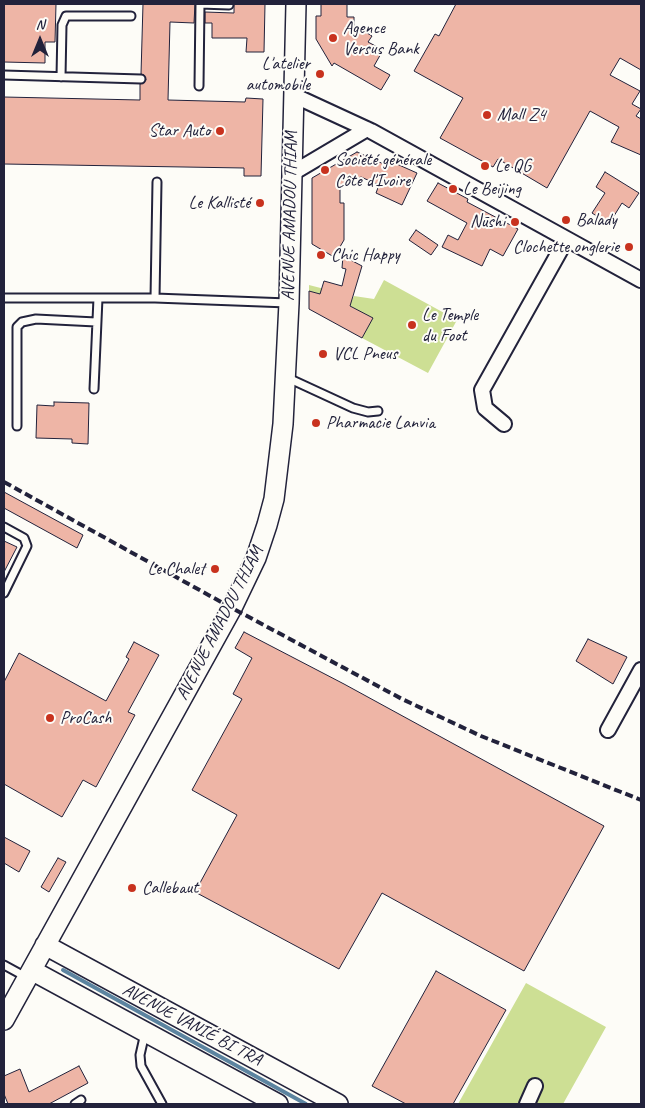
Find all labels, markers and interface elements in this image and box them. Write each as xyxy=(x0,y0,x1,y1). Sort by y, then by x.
north arrow xyxy=(15,15,65,65)
text: N xyxy=(36,16,44,33)
place label: Agence Versus Bank xyxy=(343,17,419,59)
marker: Agence Versus Bank xyxy=(327,32,339,44)
place label: L'atelier automobile xyxy=(246,53,310,96)
marker: L'atelier automobile xyxy=(314,68,326,80)
place label: Mall Z4 xyxy=(497,104,546,126)
marker: Mall Z4 xyxy=(481,109,493,121)
place label: Star Auto xyxy=(148,120,210,142)
marker: Star Auto xyxy=(214,125,226,137)
street label: AVENUE AMADOU THIAM xyxy=(278,131,302,301)
place label: Société générale Côte d'Ivoire xyxy=(335,149,431,192)
place label: Le QG xyxy=(495,155,531,177)
marker: Le QG xyxy=(479,160,491,172)
marker: Société générale Côte d'Ivoire xyxy=(319,164,331,176)
place label: Le Beijing xyxy=(463,178,521,200)
marker: Le Beijing xyxy=(447,183,459,195)
place label: Le Kallisté xyxy=(189,192,250,214)
marker: Le Kallisté xyxy=(254,197,266,209)
place label: Balady xyxy=(576,209,617,231)
place label: Nūshi xyxy=(470,211,505,233)
marker: Balady xyxy=(560,214,572,226)
marker: Nūshi xyxy=(509,216,521,228)
place label: Clochette onglerie xyxy=(513,236,619,258)
marker: Clochette onglerie xyxy=(623,241,635,253)
place label: Chic Happy xyxy=(331,244,400,266)
marker: Chic Happy xyxy=(315,249,327,261)
place label: Le Temple du Foot xyxy=(422,304,478,346)
marker: Le Temple du Foot xyxy=(406,319,418,331)
place label: VCL Pneus xyxy=(333,343,397,365)
marker: VCL Pneus xyxy=(317,348,329,360)
place label: Pharmacie Lanvia xyxy=(326,412,435,434)
marker: Pharmacie Lanvia xyxy=(310,417,322,429)
street label: AVENUE AMADOU THIAM xyxy=(172,542,268,704)
place label: Le Chalet xyxy=(148,558,205,580)
marker: Le Chalet xyxy=(209,563,221,575)
place label: ProCash xyxy=(60,707,111,729)
marker: ProCash xyxy=(44,712,56,724)
place label: Callebaut xyxy=(142,877,198,899)
marker: Callebaut xyxy=(126,882,138,894)
street label: AVENUE VANIÉ BI TRA xyxy=(119,979,265,1071)

